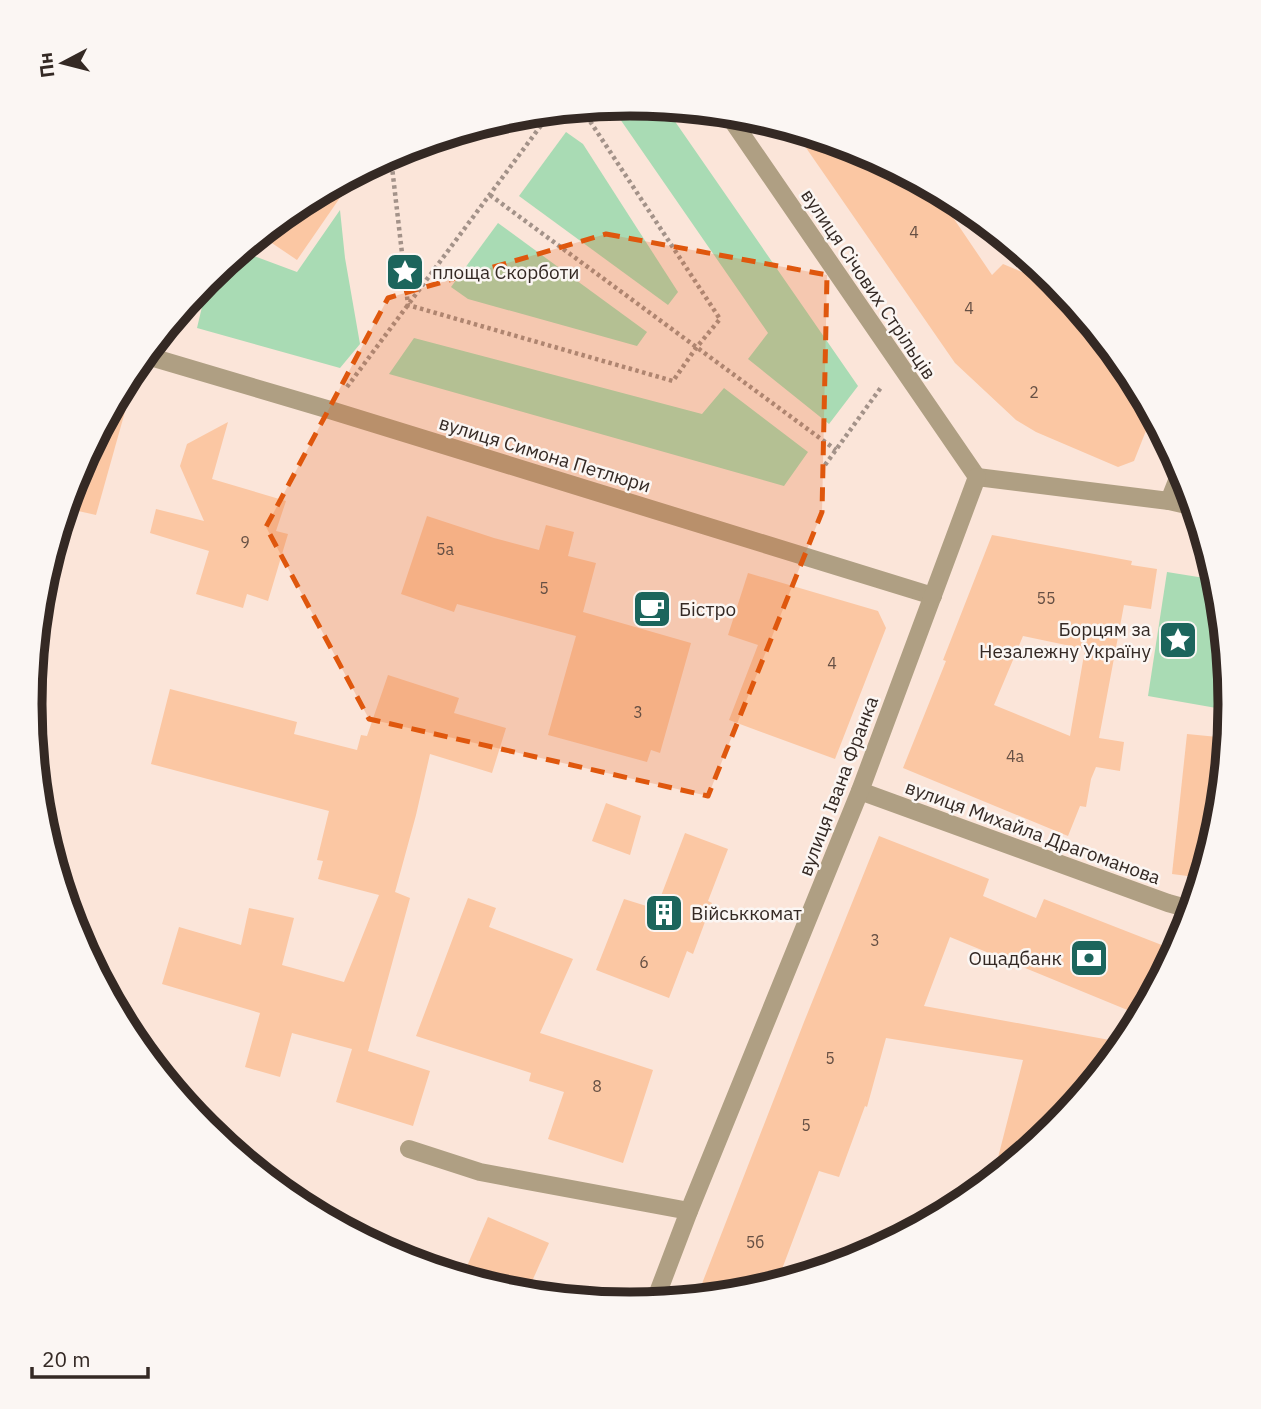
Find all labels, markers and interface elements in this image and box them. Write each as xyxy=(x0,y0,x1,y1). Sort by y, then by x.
north arrow xyxy=(28,28,98,98)
text: Пн xyxy=(33,51,60,79)
street label: вулиця Січових Стрільців xyxy=(796,184,942,384)
house number: 4 xyxy=(909,222,919,242)
place icon: площа Скорботи xyxy=(384,251,426,293)
place label: площа Скорботи xyxy=(432,260,580,284)
house number: 4 xyxy=(964,298,974,318)
house number: 2 xyxy=(1029,382,1039,402)
street label: вулиця Симона Петлюри xyxy=(436,410,654,498)
house number: 9 xyxy=(240,532,250,552)
house number: 5а xyxy=(436,539,455,559)
house number: 5 xyxy=(539,578,549,598)
cafe icon: Бістро xyxy=(631,588,673,630)
house number: 55 xyxy=(1036,588,1056,608)
place label: Бістро xyxy=(679,597,736,621)
place label: Борцям за Незалежну Україну xyxy=(979,617,1152,663)
place icon: Борцям за Незалежну Україну xyxy=(1157,619,1199,661)
house number: 4 xyxy=(827,653,837,673)
street label: вулиця Івана Франка xyxy=(793,693,883,879)
house number: 3 xyxy=(633,702,643,722)
house number: 4а xyxy=(1006,746,1025,766)
street label: вулиця Михайла Драгоманова xyxy=(902,775,1164,889)
building icon: Військкомат xyxy=(643,892,685,934)
place label: Військкомат xyxy=(691,901,802,925)
house number: 3 xyxy=(870,930,880,950)
bank icon: Ощадбанк xyxy=(1068,937,1110,979)
place label: Ощадбанк xyxy=(969,946,1062,970)
house number: 6 xyxy=(639,952,649,972)
house number: 5 xyxy=(825,1048,835,1068)
house number: 8 xyxy=(592,1076,602,1096)
house number: 5 xyxy=(801,1115,811,1135)
house number: 5б xyxy=(746,1232,764,1252)
scale bar xyxy=(32,1336,147,1380)
text: 20 m xyxy=(42,1345,91,1373)

